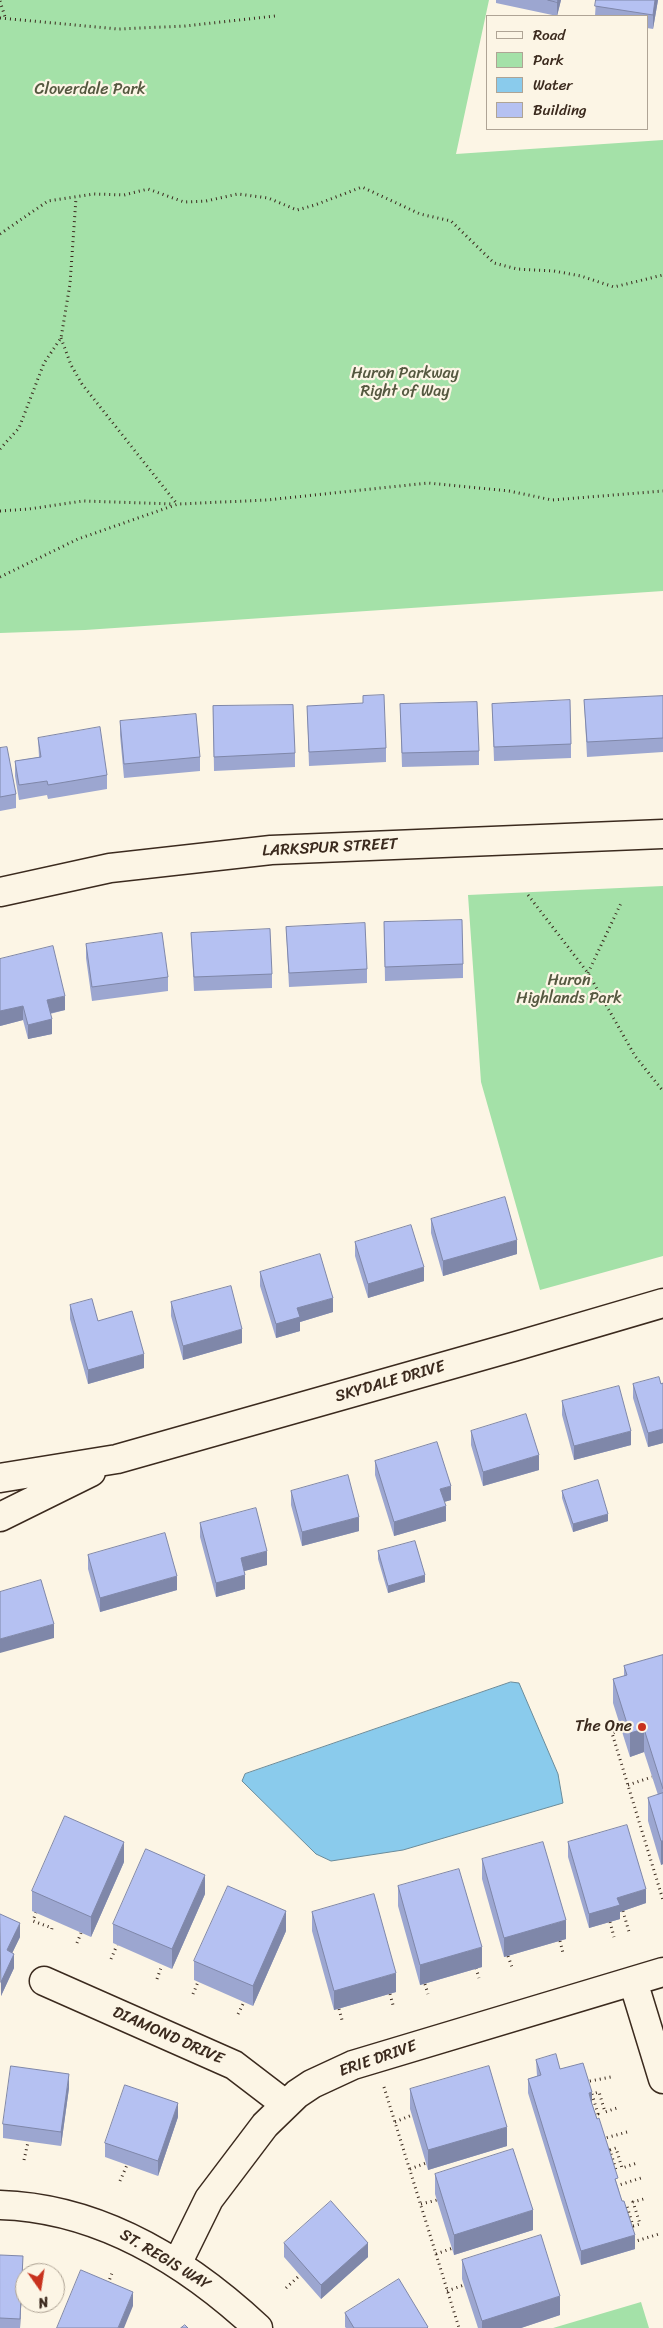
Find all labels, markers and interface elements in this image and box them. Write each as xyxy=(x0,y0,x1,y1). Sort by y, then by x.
legend xyxy=(486,15,648,130)
text: Road xyxy=(533,22,565,48)
text: Park xyxy=(533,47,564,73)
text: Water xyxy=(533,72,573,98)
park label: Cloverdale Park xyxy=(34,80,146,100)
text: Building xyxy=(533,97,587,123)
park label: Huron Parkway Right of Way xyxy=(351,364,459,402)
street label: LARKSPUR STREET xyxy=(262,835,398,861)
park label: Huron Highlands Park xyxy=(516,971,622,1009)
street label: SKYDALE DRIVE xyxy=(333,1357,447,1407)
place label: The One xyxy=(575,1717,632,1737)
marker: The One xyxy=(636,1721,648,1733)
street label: DIAMOND DRIVE xyxy=(110,2003,226,2069)
street label: ERIE DRIVE xyxy=(337,2037,419,2081)
street label: ST. REGIS WAY xyxy=(116,2225,214,2295)
north arrow xyxy=(15,2263,65,2313)
text: N xyxy=(36,2289,51,2315)

